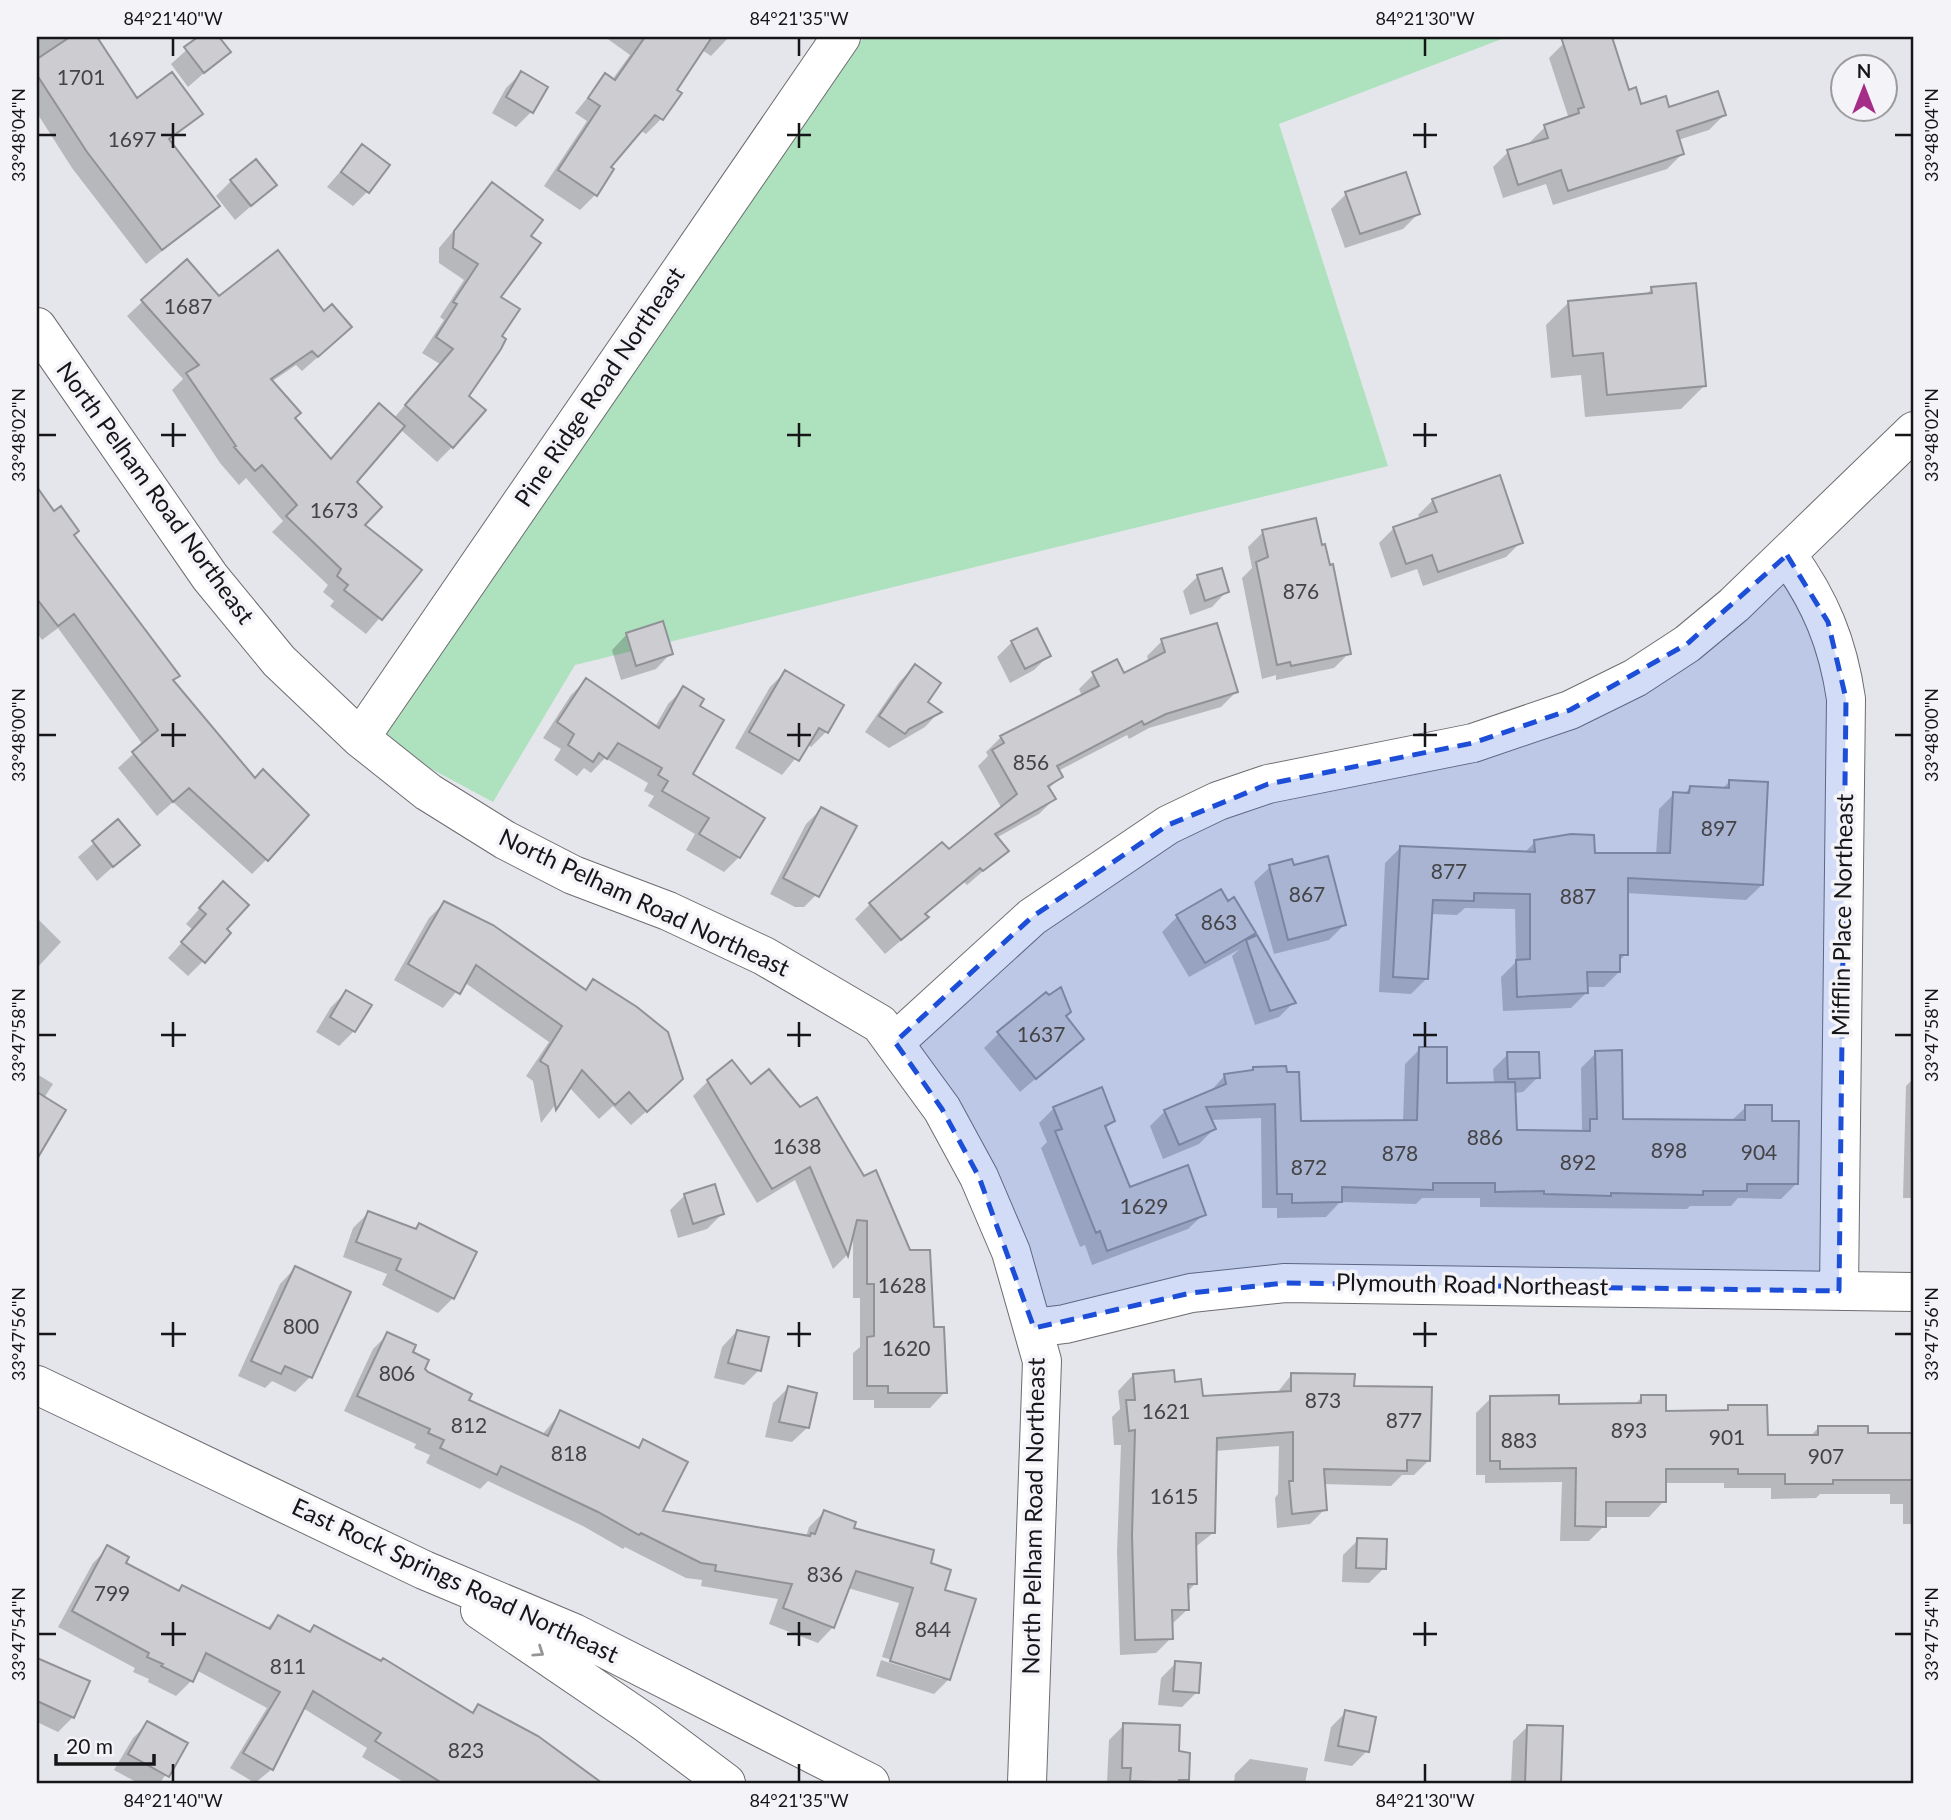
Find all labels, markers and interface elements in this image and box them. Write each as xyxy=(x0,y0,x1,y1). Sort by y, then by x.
text: 84°21'40"W xyxy=(123,7,223,29)
text: 84°21'35"W xyxy=(749,7,849,29)
text: 84°21'30"W xyxy=(1375,7,1475,29)
north arrow xyxy=(1828,52,1898,122)
text: N xyxy=(1857,59,1871,82)
house number: 1701 xyxy=(57,64,105,89)
text: 33°48'04"N xyxy=(7,88,29,182)
text: 33°48'04"N xyxy=(1920,88,1942,182)
house number: 1697 xyxy=(108,126,156,151)
street label: Pine Ridge Road Northeast xyxy=(508,261,690,511)
house number: 1687 xyxy=(164,293,212,318)
street label: North Pelham Road Northeast xyxy=(51,355,261,629)
text: 33°48'02"N xyxy=(7,388,29,482)
text: 33°48'02"N xyxy=(1920,388,1942,482)
house number: 1673 xyxy=(310,497,358,522)
house number: 876 xyxy=(1283,578,1319,603)
text: 33°48'00"N xyxy=(7,688,29,782)
text: 33°48'00"N xyxy=(1920,688,1942,782)
house number: 856 xyxy=(1013,749,1049,774)
street label: Mifflin Place Northeast xyxy=(1825,793,1858,1037)
house number: 897 xyxy=(1701,815,1737,840)
street label: North Pelham Road Northeast xyxy=(495,822,795,982)
house number: 877 xyxy=(1431,858,1467,883)
house number: 867 xyxy=(1289,881,1325,906)
house number: 887 xyxy=(1560,883,1596,908)
house number: 863 xyxy=(1201,909,1237,934)
text: 33°47'58"N xyxy=(7,988,29,1082)
text: 33°47'58"N xyxy=(1920,988,1942,1082)
house number: 1637 xyxy=(1017,1021,1065,1046)
house number: 886 xyxy=(1467,1124,1503,1149)
house number: 1638 xyxy=(773,1133,821,1158)
house number: 898 xyxy=(1651,1137,1687,1162)
house number: 904 xyxy=(1741,1139,1777,1164)
house number: 878 xyxy=(1382,1140,1418,1165)
house number: 892 xyxy=(1560,1149,1596,1174)
house number: 872 xyxy=(1291,1154,1327,1179)
house number: 1629 xyxy=(1120,1193,1168,1218)
street label: Plymouth Road Northeast xyxy=(1336,1267,1609,1300)
house number: 1628 xyxy=(878,1272,926,1297)
text: 33°47'56"N xyxy=(7,1287,29,1381)
text: 33°47'56"N xyxy=(1920,1287,1942,1381)
house number: 800 xyxy=(283,1313,319,1338)
house number: 1620 xyxy=(882,1335,930,1360)
street label: North Pelham Road Northeast xyxy=(1015,1357,1050,1675)
house number: 806 xyxy=(379,1360,415,1385)
house number: 873 xyxy=(1305,1387,1341,1412)
house number: 1621 xyxy=(1142,1398,1190,1423)
house number: 877 xyxy=(1386,1407,1422,1432)
house number: 812 xyxy=(451,1412,487,1437)
house number: 893 xyxy=(1611,1417,1647,1442)
house number: 901 xyxy=(1709,1424,1745,1449)
house number: 883 xyxy=(1501,1427,1537,1452)
house number: 818 xyxy=(551,1440,587,1465)
house number: 907 xyxy=(1808,1443,1844,1468)
house number: 1615 xyxy=(1150,1483,1198,1508)
street label: East Rock Springs Road Northeast xyxy=(288,1491,624,1668)
house number: 836 xyxy=(807,1561,843,1586)
house number: 799 xyxy=(94,1580,130,1605)
text: 33°47'54"N xyxy=(7,1587,29,1681)
text: 33°47'54"N xyxy=(1920,1587,1942,1681)
house number: 844 xyxy=(915,1616,951,1641)
one-way arrow xyxy=(532,1644,545,1657)
house number: 811 xyxy=(270,1653,306,1678)
scale bar xyxy=(56,1722,154,1766)
text: 20 m xyxy=(66,1733,113,1758)
house number: 823 xyxy=(448,1737,484,1762)
text: 84°21'40"W xyxy=(123,1789,223,1811)
text: 84°21'35"W xyxy=(749,1789,849,1811)
text: 84°21'30"W xyxy=(1375,1789,1475,1811)

